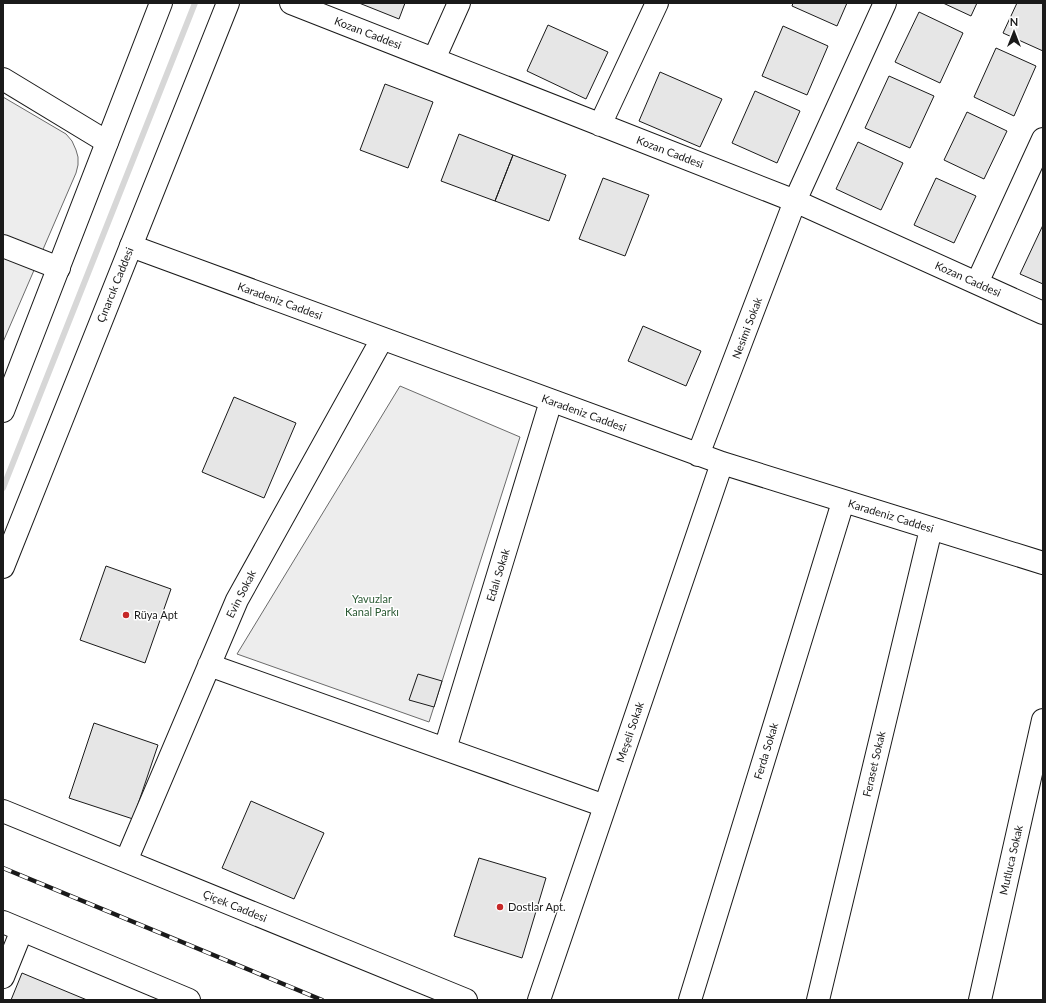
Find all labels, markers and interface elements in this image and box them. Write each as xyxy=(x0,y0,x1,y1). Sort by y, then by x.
north arrow xyxy=(994,12,1034,52)
street label: Kozan Caddesi xyxy=(333,14,404,51)
text: N xyxy=(1010,15,1018,28)
street label: Kozan Caddesi xyxy=(635,133,706,170)
street label: Çınarcık Caddesi xyxy=(94,245,136,324)
street label: Kozan Caddesi xyxy=(933,258,1003,299)
street label: Karadeniz Caddesi xyxy=(236,279,325,322)
street label: Nesimi Sokak xyxy=(729,295,764,360)
street label: Karadeniz Caddesi xyxy=(540,391,629,434)
street label: Karadeniz Caddesi xyxy=(847,496,936,535)
street label: Edalı Sokak xyxy=(483,546,512,603)
street label: Evin Sokak xyxy=(223,567,258,620)
park label: Yavuzlar Kanal Parkı xyxy=(345,592,399,618)
place label: Rüya Apt xyxy=(134,608,178,621)
marker: Rüya Apt xyxy=(121,610,131,620)
street label: Meşeli Sokak xyxy=(613,699,646,764)
street label: Ferda Sokak xyxy=(751,721,780,781)
street label: Feraset Sokak xyxy=(860,729,887,798)
street label: Mutluca Sokak xyxy=(996,823,1025,896)
street label: Çiçek Caddesi xyxy=(201,887,269,924)
place label: Dostlar Apt. xyxy=(508,900,566,913)
marker: Dostlar Apt. xyxy=(495,902,505,912)

